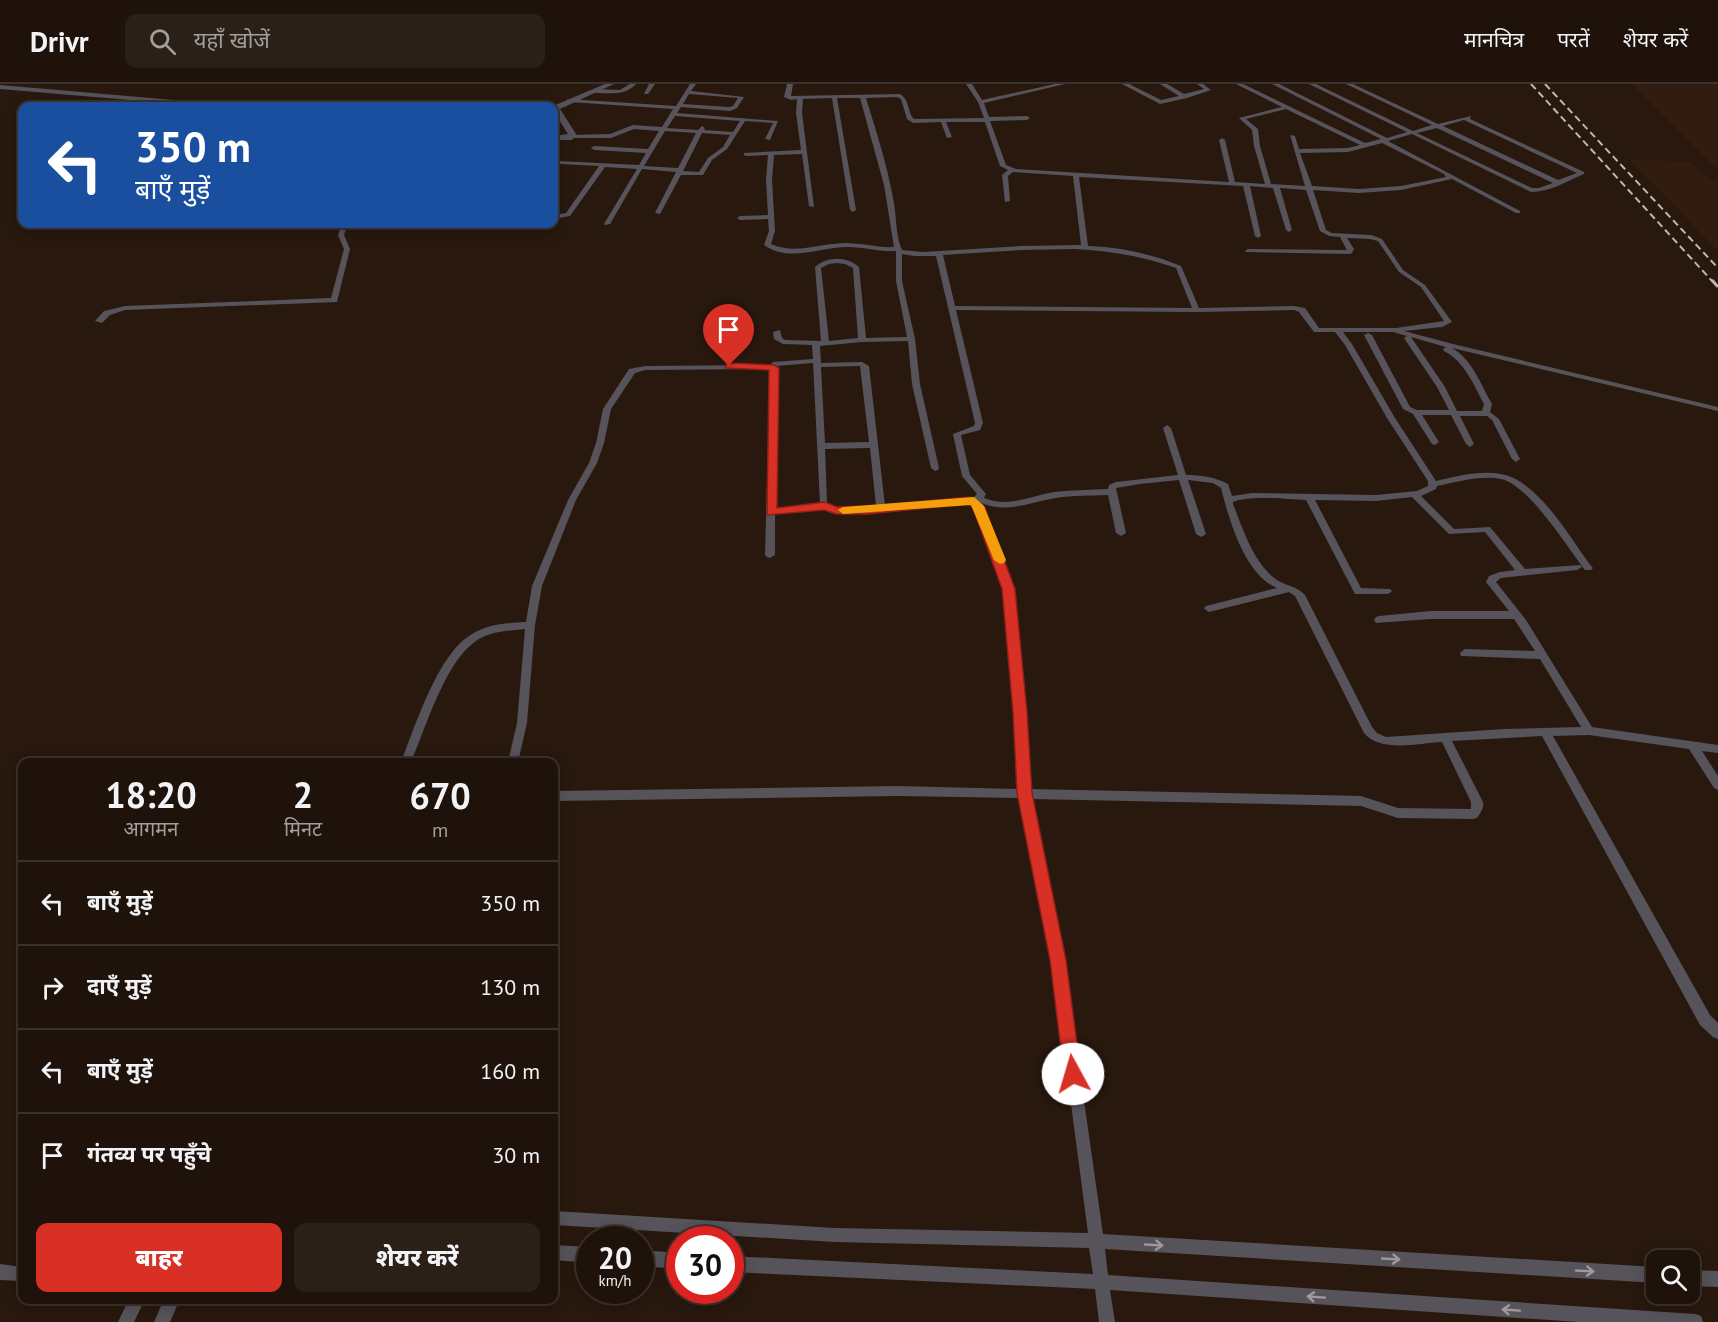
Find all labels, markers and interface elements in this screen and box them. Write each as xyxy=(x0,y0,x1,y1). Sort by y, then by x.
search box xyxy=(125,14,545,68)
text: Drivr xyxy=(30,23,89,60)
icon: search xyxy=(146,25,179,58)
text: यहाँ खोजें xyxy=(194,26,270,54)
text: मानचित्र xyxy=(1464,26,1524,53)
text: परतें xyxy=(1557,26,1590,53)
text: शेयर करें xyxy=(1623,26,1688,53)
text: 350 m xyxy=(135,119,251,174)
icon: left xyxy=(36,126,114,204)
text: बाएँ मुड़ें xyxy=(135,172,210,206)
pin xyxy=(703,304,754,366)
icon: arrive xyxy=(712,313,745,346)
text: 18:20 xyxy=(105,771,197,818)
text: 2 xyxy=(293,771,313,818)
text: 670 xyxy=(409,772,471,819)
text: आगमन xyxy=(124,816,178,842)
text: मिनट xyxy=(284,816,322,842)
text: m xyxy=(432,817,448,843)
icon: left xyxy=(36,887,69,920)
text: बाएँ मुड़ें xyxy=(87,888,153,916)
text: 350 m xyxy=(480,889,540,917)
icon: right xyxy=(36,971,69,1004)
text: दाएँ मुड़ें xyxy=(87,972,152,1000)
text: 130 m xyxy=(480,973,540,1001)
position arrow xyxy=(1041,1042,1105,1106)
icon: left xyxy=(36,1055,69,1088)
text: बाएँ मुड़ें xyxy=(87,1056,153,1084)
text: 160 m xyxy=(480,1057,540,1085)
icon: arrive xyxy=(36,1139,69,1172)
text: गंतव्य पर पहुँचे xyxy=(87,1140,211,1168)
text: 30 m xyxy=(492,1141,540,1169)
button: बाहर xyxy=(36,1223,282,1292)
button: शेयर करें xyxy=(294,1223,540,1292)
speed limit sign: 30 xyxy=(666,1226,744,1304)
text: 20 xyxy=(598,1238,632,1277)
one-way arrow xyxy=(1144,1239,1164,1250)
map controls xyxy=(1646,1250,1700,1304)
button: search xyxy=(1646,1250,1700,1304)
one-way arrow xyxy=(1380,1254,1400,1265)
one-way arrow xyxy=(1575,1266,1595,1277)
text: km/h xyxy=(599,1271,631,1290)
one-way arrow xyxy=(1307,1291,1327,1302)
one-way arrow xyxy=(1501,1304,1521,1315)

